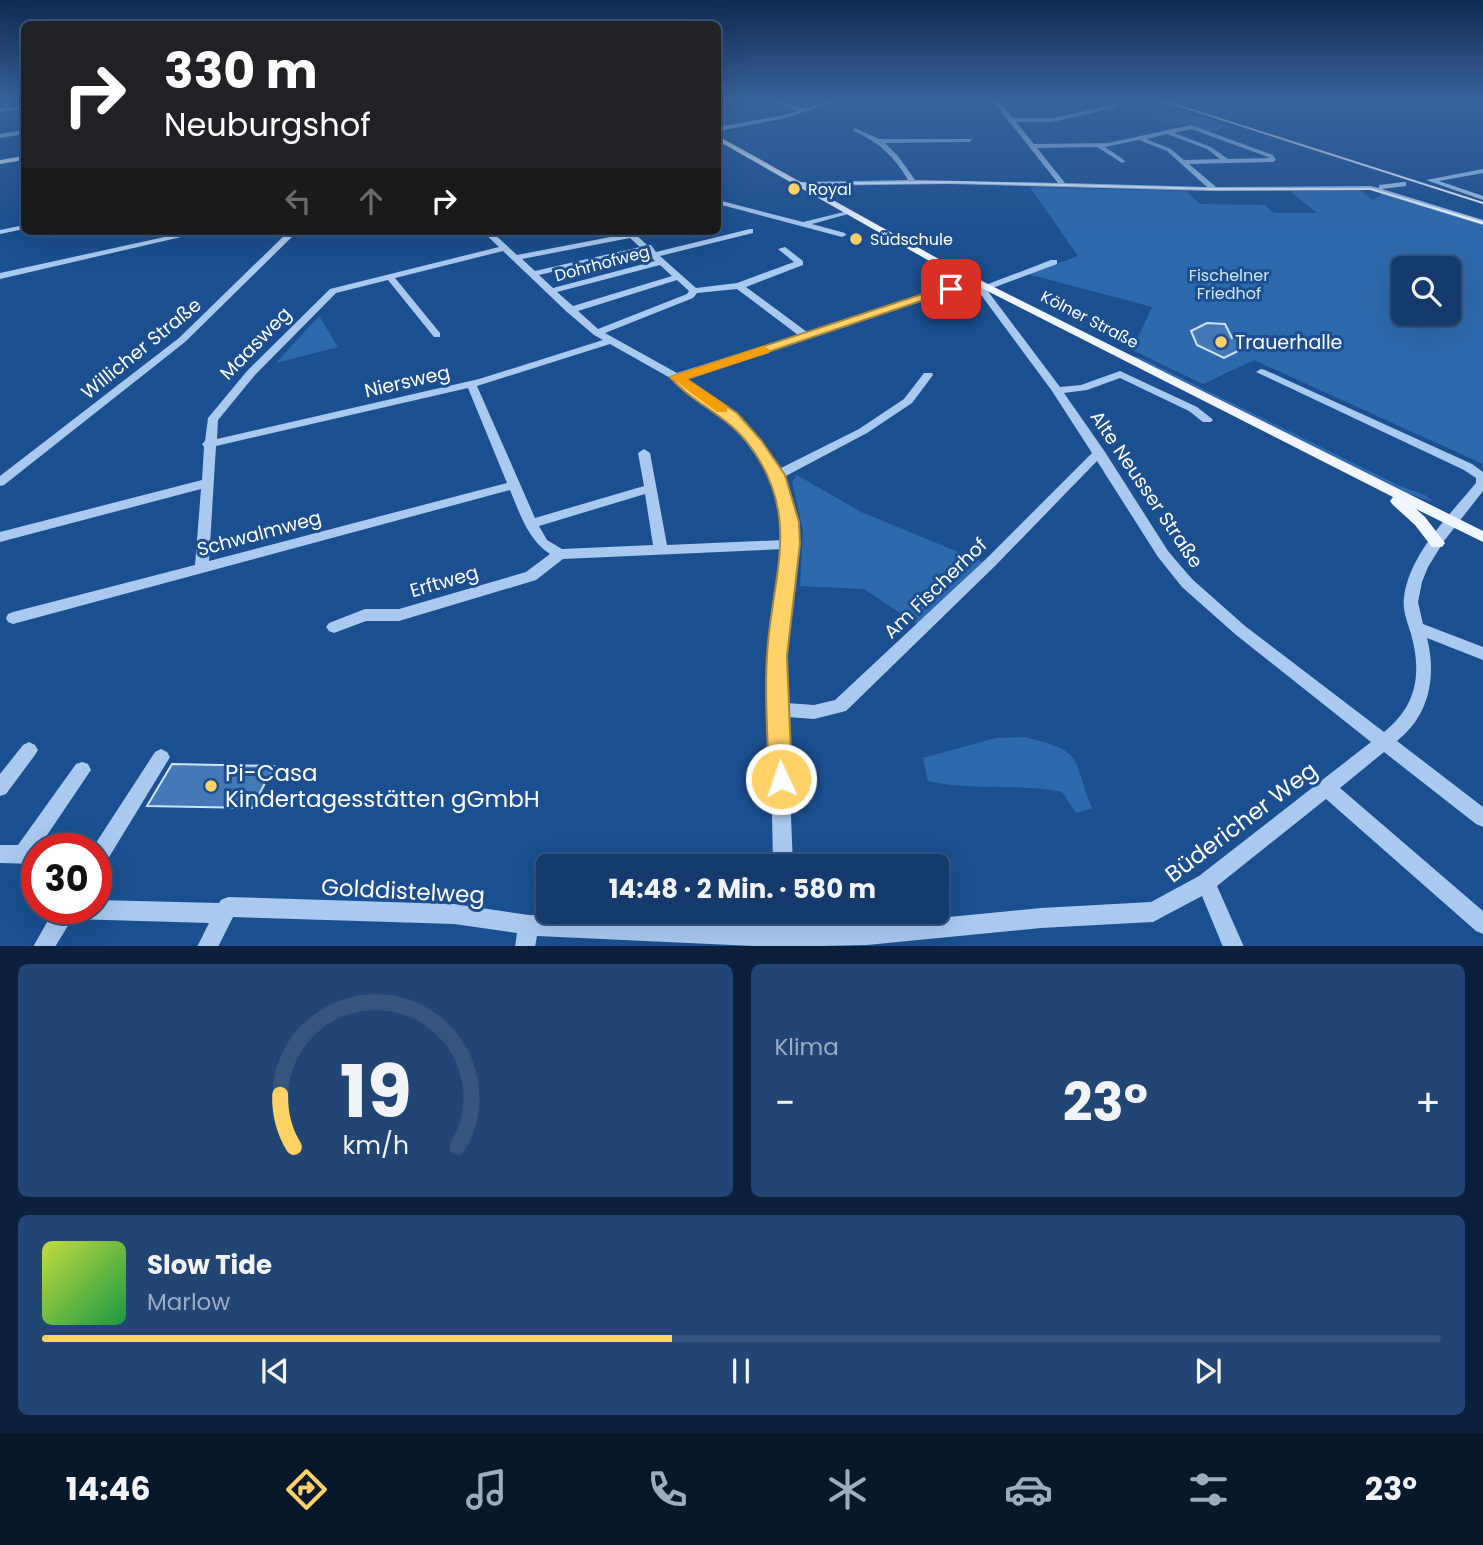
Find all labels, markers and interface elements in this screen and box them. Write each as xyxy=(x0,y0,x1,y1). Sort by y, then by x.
text: 330 m xyxy=(164,37,318,105)
icon: right xyxy=(49,49,140,140)
text: Neuburgshof xyxy=(164,102,371,147)
place label: Royal xyxy=(808,178,852,201)
marker: Royal xyxy=(786,181,802,197)
icon: left xyxy=(279,182,317,220)
icon: ahead xyxy=(352,182,390,220)
icon: right xyxy=(425,182,463,220)
place label: Südschule xyxy=(870,228,953,251)
marker: Südschule xyxy=(848,231,864,247)
street label: Dohrhofweg xyxy=(552,240,652,287)
map controls xyxy=(1391,256,1461,326)
button: search xyxy=(1391,256,1461,326)
pin xyxy=(921,259,981,319)
park label: Fischelner Friedhof xyxy=(1189,264,1269,305)
icon: arrive xyxy=(932,270,970,308)
street label: Kölner Straße xyxy=(1037,285,1143,354)
street label: Willicher Straße xyxy=(75,291,207,405)
street label: Maasweg xyxy=(214,301,297,386)
place label: Trauerhalle xyxy=(1235,329,1342,356)
marker: Trauerhalle xyxy=(1213,334,1229,350)
street label: Niersweg xyxy=(362,359,453,404)
street label: Alte Neusser Straße xyxy=(1084,405,1210,574)
street label: Schwalmweg xyxy=(194,504,324,563)
street label: Am Fischerhof xyxy=(878,532,993,645)
street label: Erftweg xyxy=(407,559,482,604)
position arrow xyxy=(744,742,818,816)
street label: Büdericher Weg xyxy=(1158,754,1324,890)
place label: Pi-Casa Kindertagesstätten gGmbH xyxy=(225,757,540,815)
marker: Pi-Casa Kindertagesstätten gGmbH xyxy=(203,778,219,794)
speed limit sign: 30 xyxy=(21,833,112,924)
street label: Golddistelweg xyxy=(320,871,486,911)
text: 14:48 · 2 Min. · 580 m xyxy=(609,871,876,907)
text: Klima xyxy=(775,1031,839,1063)
text: 19 xyxy=(339,1041,411,1142)
text: 23° xyxy=(1063,1066,1148,1139)
text: − xyxy=(775,1076,795,1129)
text: + xyxy=(1415,1076,1441,1129)
text: km/h xyxy=(342,1127,409,1162)
text: Slow Tide xyxy=(147,1247,272,1283)
text: Marlow xyxy=(147,1286,230,1318)
icon: previous xyxy=(256,1352,294,1390)
icon: pause xyxy=(722,1352,760,1390)
icon: next xyxy=(1189,1352,1227,1390)
icon: directions xyxy=(282,1465,331,1514)
icon: music xyxy=(462,1465,511,1514)
icon: phone xyxy=(643,1465,692,1514)
icon: climate xyxy=(823,1465,872,1514)
icon: car xyxy=(1004,1465,1053,1514)
icon: filters xyxy=(1184,1465,1233,1514)
text: 14:46 xyxy=(66,1466,151,1511)
text: 23° xyxy=(1365,1466,1417,1511)

